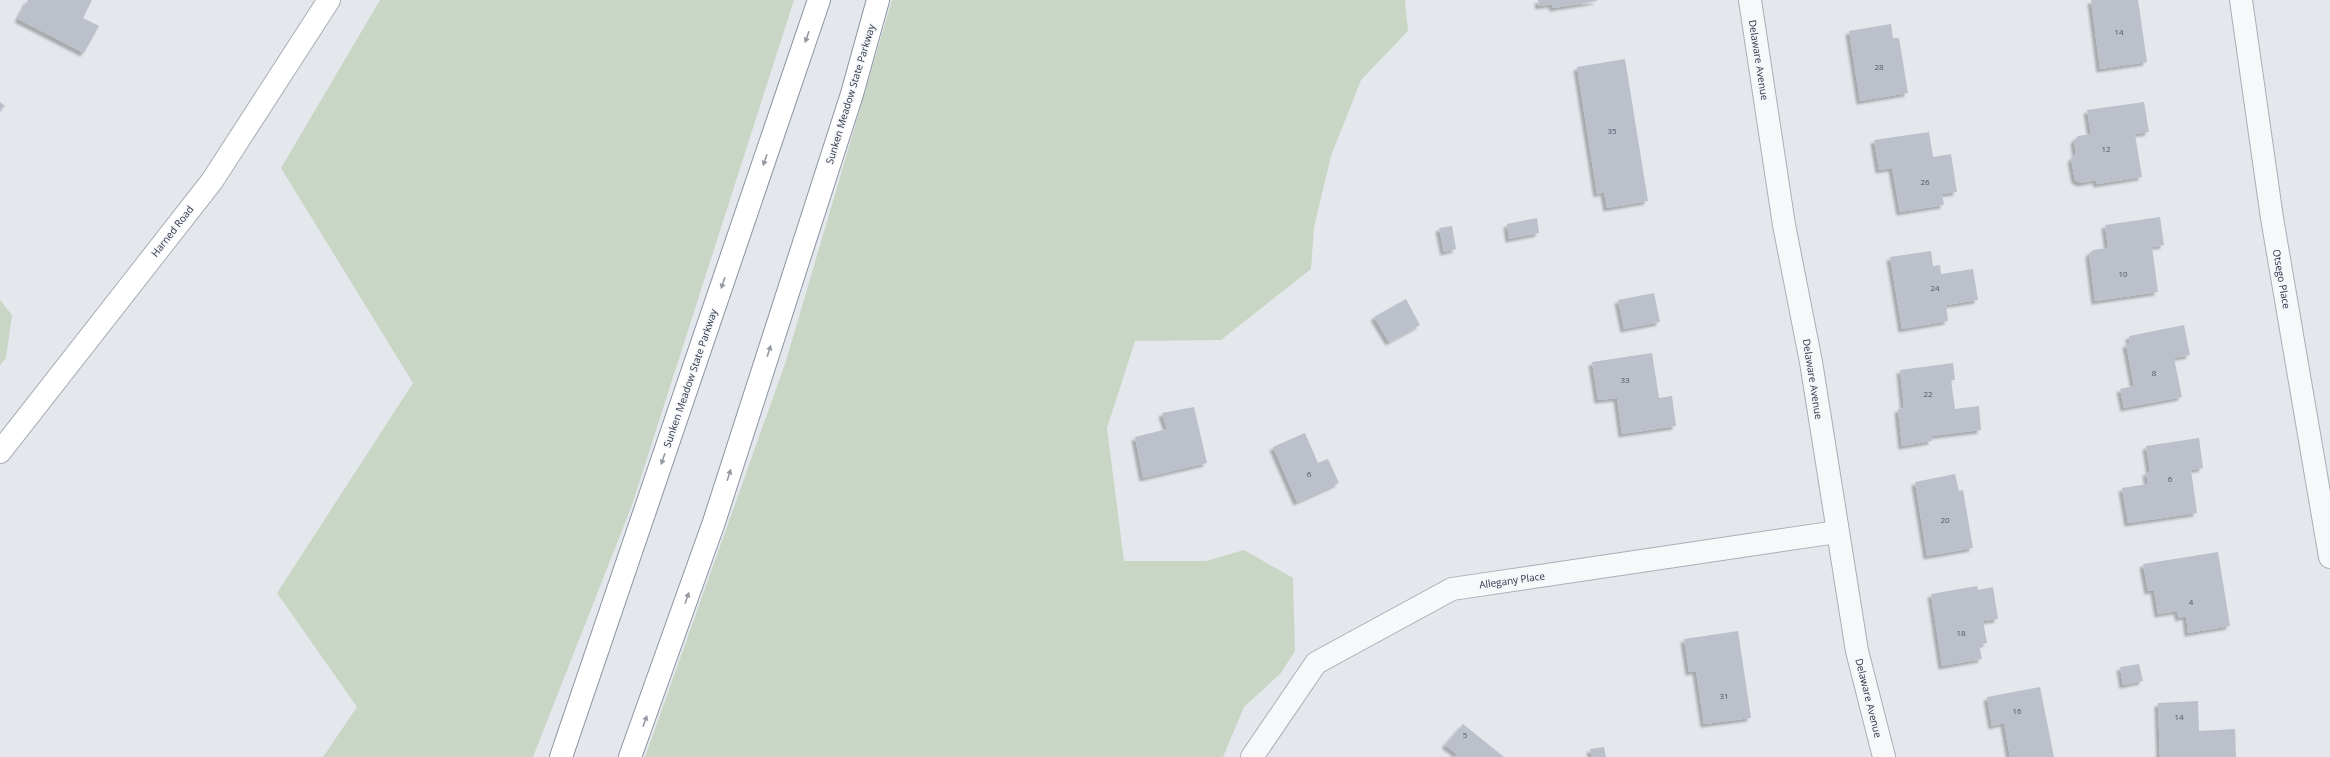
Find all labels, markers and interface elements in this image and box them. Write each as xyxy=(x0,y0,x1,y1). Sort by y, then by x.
street label: Delaware Avenue xyxy=(1746,19,1772,102)
street label: Sunken Meadow State Parkway xyxy=(822,21,878,166)
house number: 14 xyxy=(2114,26,2124,37)
one-way arrow xyxy=(803,31,809,43)
house number: 28 xyxy=(1874,61,1884,72)
house number: 35 xyxy=(1607,125,1617,136)
house number: 12 xyxy=(2101,143,2111,154)
one-way arrow xyxy=(761,154,767,166)
house number: 26 xyxy=(1920,176,1930,187)
street label: Harned Road xyxy=(148,203,196,259)
street label: Otsego Place xyxy=(2270,248,2294,310)
house number: 10 xyxy=(2118,268,2128,279)
one-way arrow xyxy=(719,277,725,289)
house number: 24 xyxy=(1930,282,1940,293)
street label: Sunken Meadow State Parkway xyxy=(660,306,721,449)
street label: Delaware Avenue xyxy=(1800,338,1826,421)
one-way arrow xyxy=(766,345,772,357)
house number: 8 xyxy=(2152,367,2157,378)
house number: 33 xyxy=(1620,374,1630,385)
house number: 22 xyxy=(1923,388,1933,399)
one-way arrow xyxy=(659,453,665,465)
house number: 6 xyxy=(1307,468,1312,479)
one-way arrow xyxy=(726,469,732,481)
house number: 6 xyxy=(2168,473,2173,484)
house number: 20 xyxy=(1940,514,1950,525)
street label: Allegany Place xyxy=(1478,568,1546,592)
one-way arrow xyxy=(685,592,691,604)
house number: 4 xyxy=(2189,596,2194,607)
house number: 18 xyxy=(1956,627,1966,638)
street label: Delaware Avenue xyxy=(1852,657,1886,740)
house number: 31 xyxy=(1719,690,1729,701)
house number: 16 xyxy=(2012,705,2022,716)
house number: 14 xyxy=(2174,711,2184,722)
one-way arrow xyxy=(642,714,648,726)
house number: 5 xyxy=(1463,729,1468,740)

